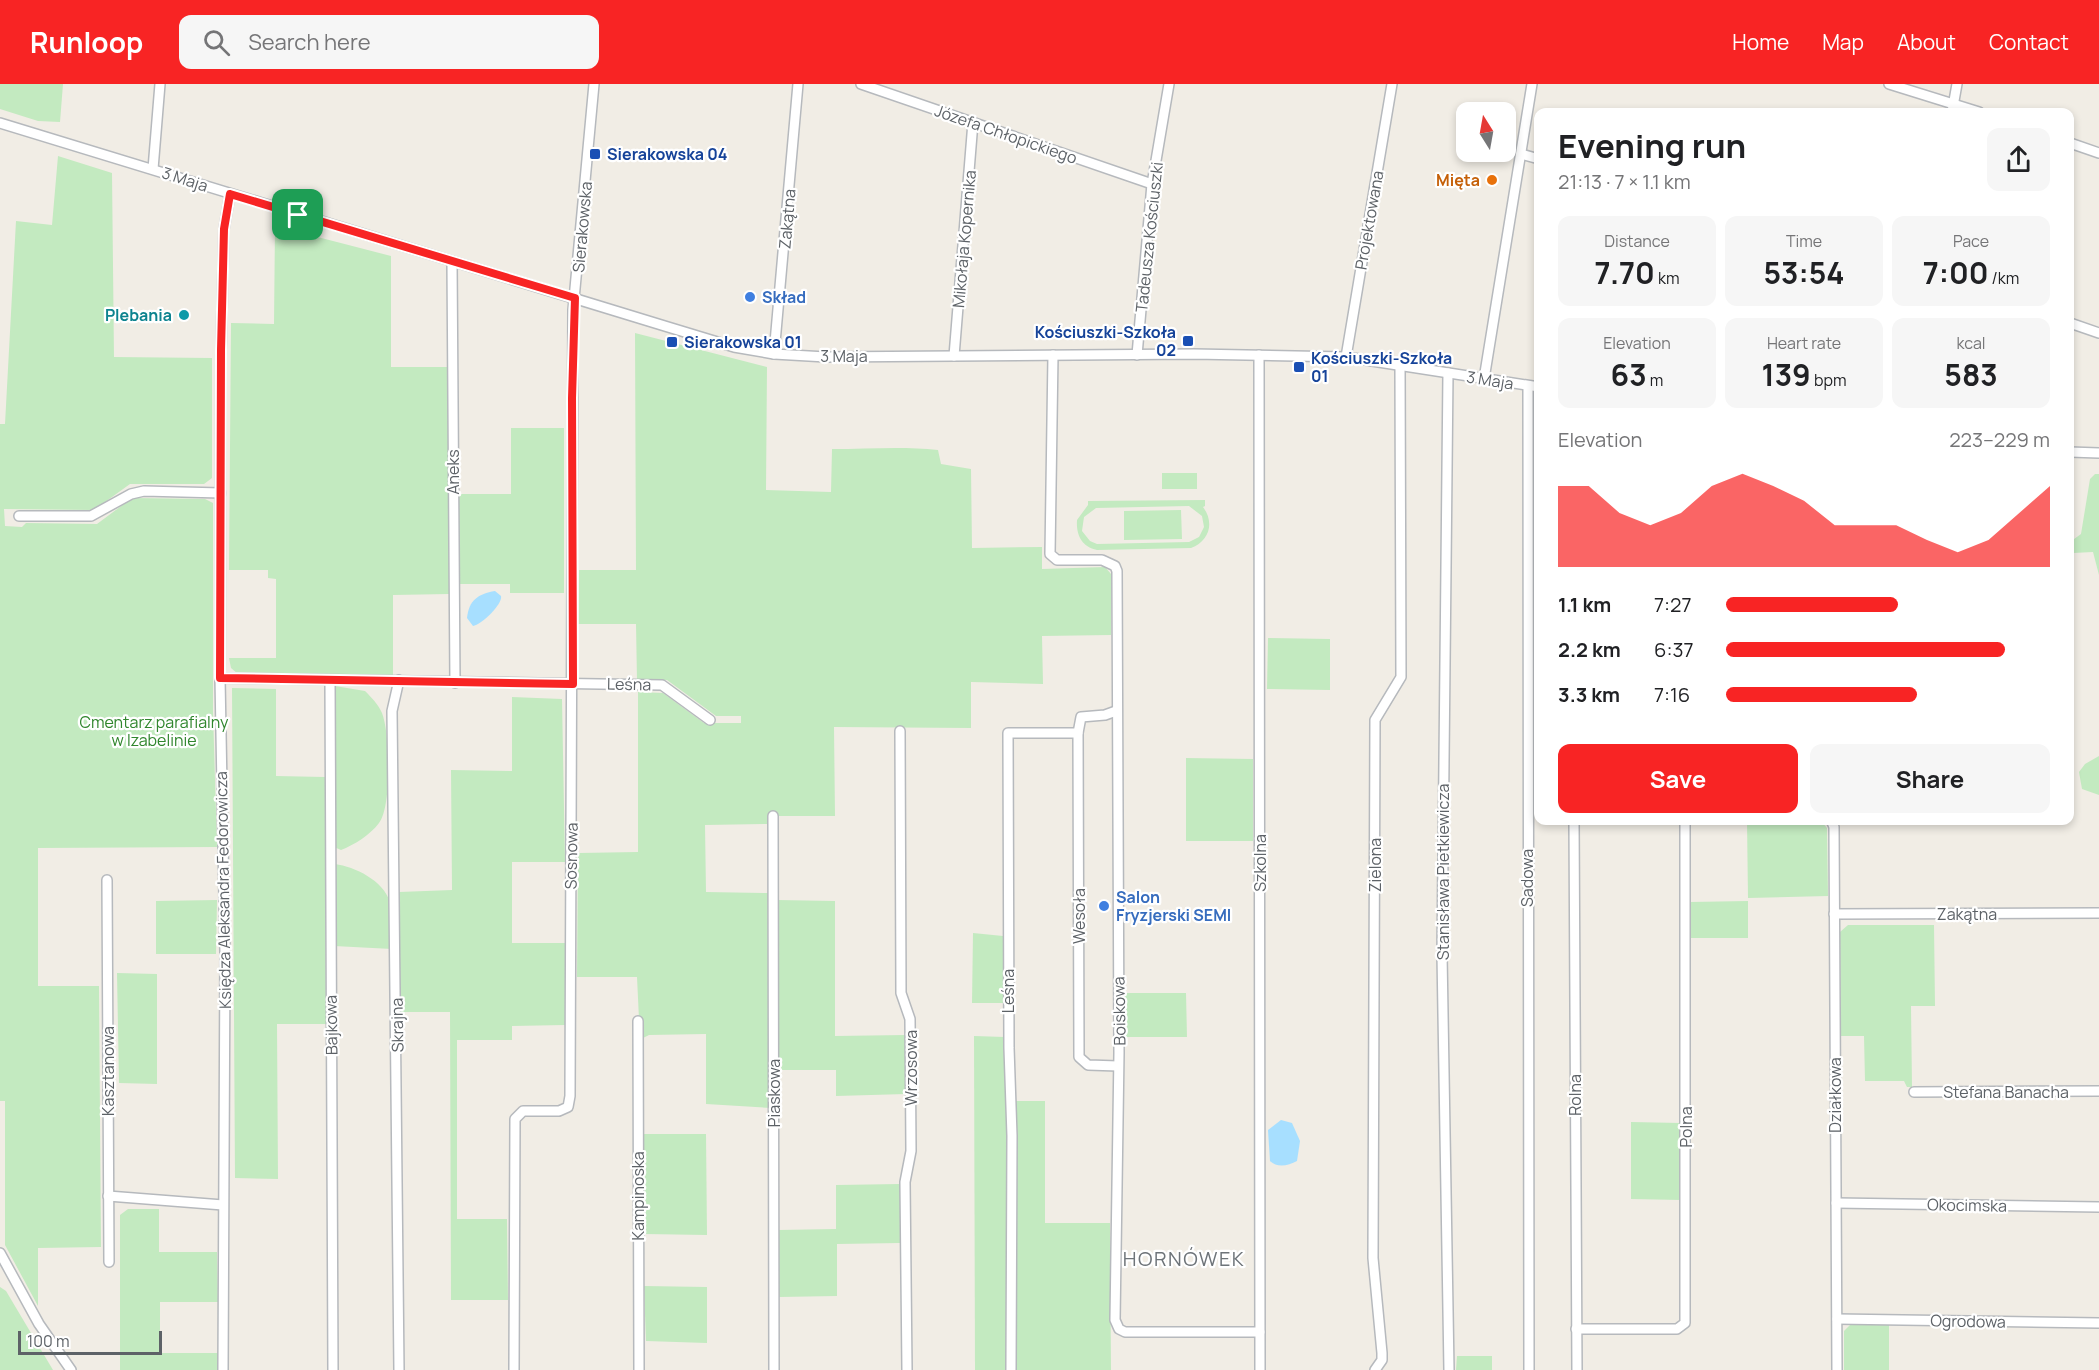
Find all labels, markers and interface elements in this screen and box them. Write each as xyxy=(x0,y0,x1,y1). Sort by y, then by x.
search box xyxy=(179,15,599,69)
text: Runloop xyxy=(30,23,143,61)
icon: search xyxy=(200,26,233,59)
text: Search here xyxy=(248,27,371,57)
text: Home xyxy=(1732,28,1789,56)
text: Map xyxy=(1822,28,1864,56)
text: About xyxy=(1897,28,1956,56)
text: Contact xyxy=(1989,28,2069,56)
street label: Józefa Chłopickiego xyxy=(932,99,1080,169)
north arrow xyxy=(1456,102,1516,162)
map controls xyxy=(1456,102,1516,162)
text: Evening run xyxy=(1558,123,1746,168)
button: share xyxy=(1987,128,2050,191)
place label: Sierakowska 04 xyxy=(607,143,728,165)
marker: Sierakowska 04 xyxy=(588,147,602,161)
street label: 3 Maja xyxy=(159,161,211,197)
street label: Tadeusza Kościuszki xyxy=(1130,161,1168,313)
text: 21:13 · 7 × 1.1 km xyxy=(1558,168,1691,195)
street label: Mikołaja Kopernika xyxy=(947,169,981,309)
street label: Projektowana xyxy=(1349,169,1389,271)
place label: Mięta xyxy=(1436,169,1480,191)
marker: Mięta xyxy=(1485,173,1499,187)
street label: Sierakowska xyxy=(567,181,597,273)
street label: Zakątna xyxy=(773,188,801,250)
pin xyxy=(272,189,323,240)
icon: arrive xyxy=(281,198,314,231)
text: Distance xyxy=(1604,230,1670,252)
text: Time xyxy=(1786,230,1822,252)
text: Pace xyxy=(1953,230,1989,252)
text: 7.70 xyxy=(1594,252,1655,293)
text: 53:54 xyxy=(1763,252,1845,293)
text: 7:00 xyxy=(1923,252,1988,293)
text: km xyxy=(1655,267,1680,289)
text: /km xyxy=(1988,267,2019,289)
place label: Skład xyxy=(762,286,806,308)
marker: Skład xyxy=(743,290,757,304)
place label: Plebania xyxy=(105,304,172,326)
marker: Plebania xyxy=(177,308,191,322)
place label: Kościuszki-Szkoła 02 xyxy=(1035,321,1176,361)
place label: Sierakowska 01 xyxy=(684,331,802,353)
text: Elevation xyxy=(1603,332,1671,354)
text: Heart rate xyxy=(1767,332,1841,354)
text: kcal xyxy=(1956,332,1986,354)
marker: Kościuszki-Szkoła 02 xyxy=(1181,334,1195,348)
marker: Sierakowska 01 xyxy=(665,335,679,349)
street label: 3 Maja xyxy=(820,345,868,367)
place label: Kościuszki-Szkoła 01 xyxy=(1311,347,1452,387)
text: 63 xyxy=(1611,354,1647,395)
text: 139 xyxy=(1762,354,1811,395)
text: 583 xyxy=(1944,354,1998,395)
marker: Kościuszki-Szkoła 01 xyxy=(1292,360,1306,374)
street label: 3 Maja xyxy=(1465,365,1515,395)
text: m xyxy=(1647,369,1663,391)
text: bpm xyxy=(1811,369,1846,391)
text: Elevation xyxy=(1558,426,1642,453)
text: 223–229 m xyxy=(1949,426,2050,453)
street label: Aneks xyxy=(442,449,464,495)
text: 1.1 km xyxy=(1558,591,1611,618)
text: 7:27 xyxy=(1654,591,1691,618)
text: 2.2 km xyxy=(1558,636,1621,663)
text: 6:37 xyxy=(1654,636,1694,663)
street label: Leśna xyxy=(607,673,651,695)
text: 3.3 km xyxy=(1558,681,1620,708)
text: 7:16 xyxy=(1654,681,1690,708)
park label: Cmentarz parafialny w Izabelinie xyxy=(80,711,229,751)
button: Save xyxy=(1558,744,1798,813)
button: Share xyxy=(1810,744,2050,813)
street label: Księdza Aleksandra Fedorowicza xyxy=(210,771,236,1009)
street label: Stanisława Pietkiewicza xyxy=(1432,784,1454,960)
street label: Sosnowa xyxy=(559,822,583,890)
street label: Szkolna xyxy=(1249,834,1271,892)
street label: Zielona xyxy=(1364,838,1386,892)
street label: Sadowa xyxy=(1516,849,1538,907)
place label: Salon Fryzjerski SEMI xyxy=(1116,886,1231,926)
street label: Wesoła xyxy=(1068,888,1090,944)
marker: Salon Fryzjerski SEMI xyxy=(1097,899,1111,913)
street label: Zakątna xyxy=(1937,903,1997,925)
street label: Leśna xyxy=(997,969,1019,1013)
street label: Boiskowa xyxy=(1107,976,1131,1046)
street label: Bajkowa xyxy=(319,995,343,1055)
street label: Skrajna xyxy=(386,998,408,1052)
street label: Kasztanowa xyxy=(97,1026,119,1116)
street label: Wrzosowa xyxy=(900,1030,922,1106)
street label: Działkowa xyxy=(1824,1057,1846,1133)
street label: Piaskowa xyxy=(763,1059,785,1127)
street label: Rolna xyxy=(1564,1074,1586,1116)
street label: Stefana Banacha xyxy=(1943,1081,2069,1103)
street label: Polna xyxy=(1675,1106,1697,1148)
street label: Kampinoska xyxy=(627,1151,649,1241)
street label: Okocimska xyxy=(1927,1193,2007,1217)
district label: HORNÓWEK xyxy=(1123,1245,1245,1272)
street label: Ogrodowa xyxy=(1930,1309,2006,1333)
scale bar xyxy=(18,1328,162,1356)
text: 100 m xyxy=(27,1330,70,1352)

